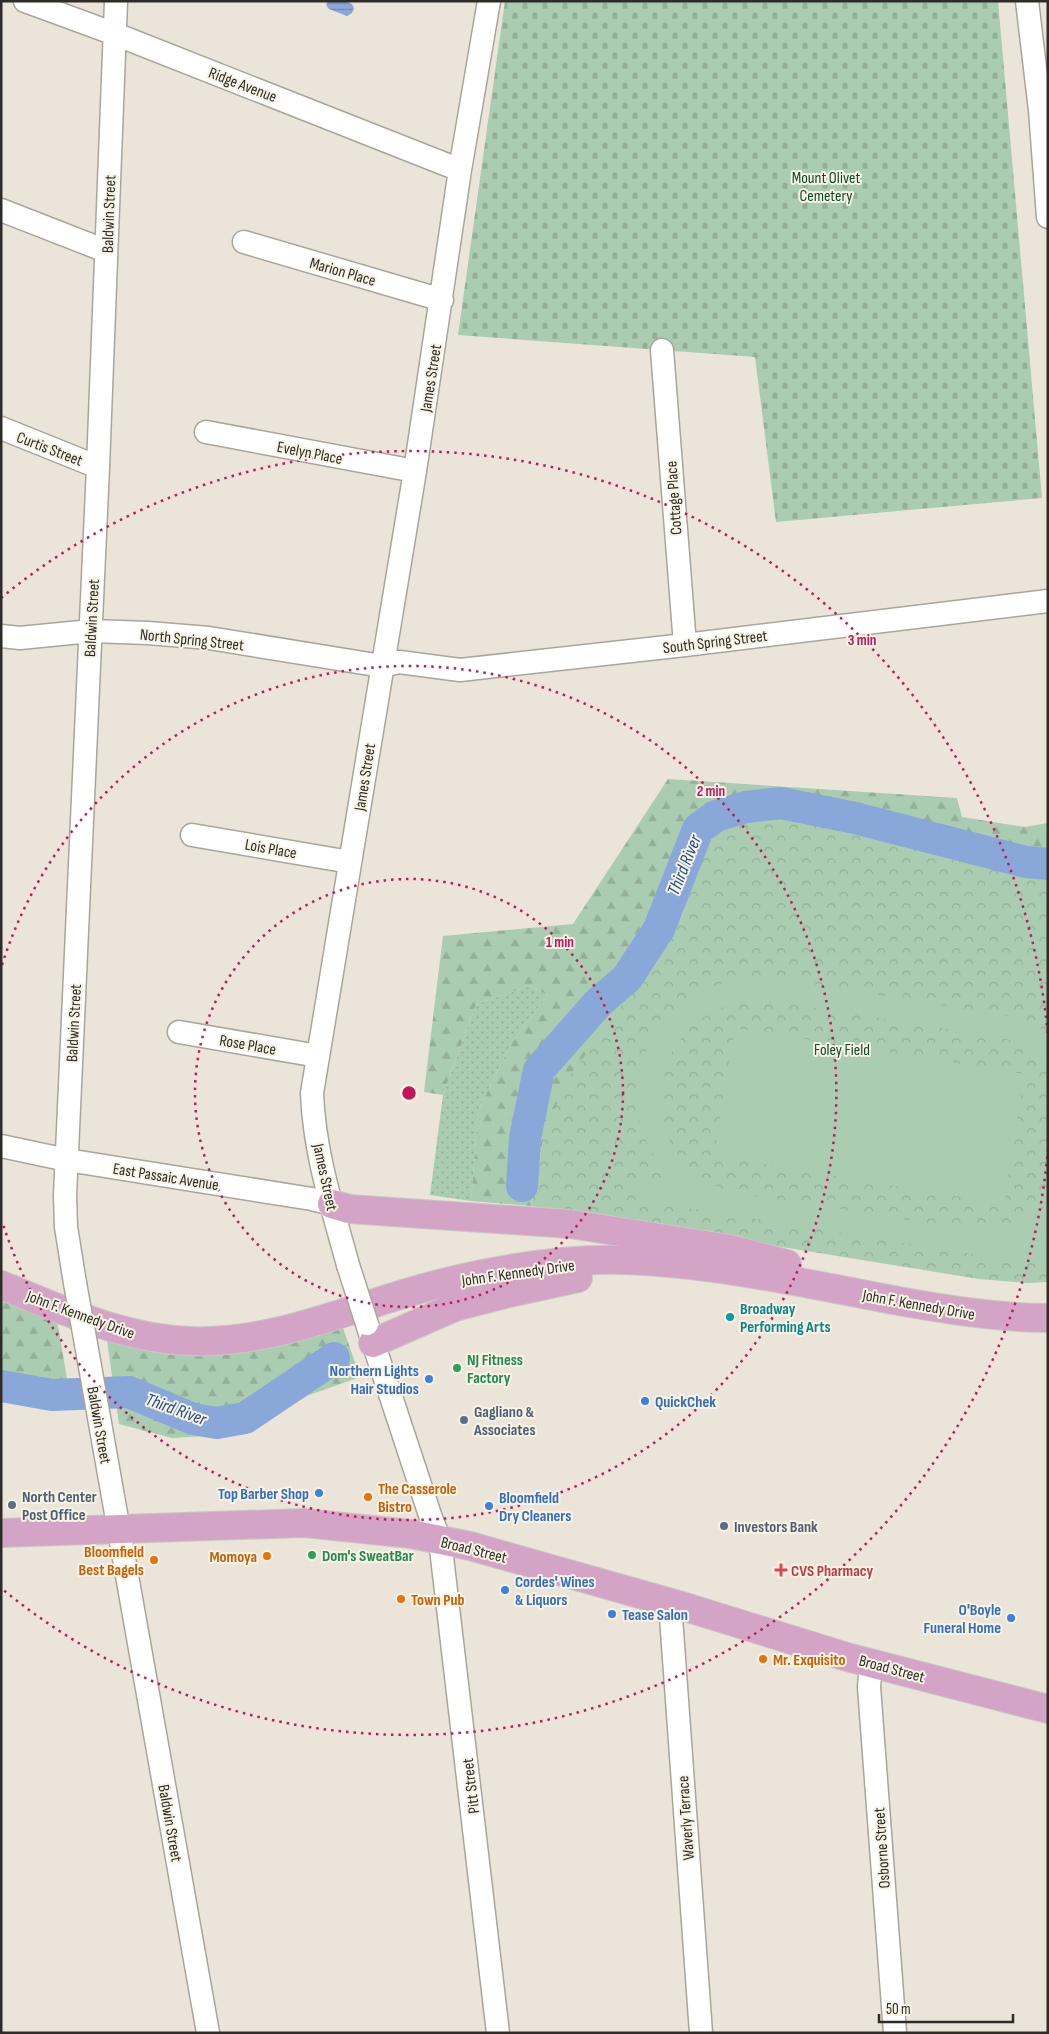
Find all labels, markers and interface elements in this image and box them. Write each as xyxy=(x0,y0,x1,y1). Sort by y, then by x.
street label: Ridge Avenue xyxy=(206,64,279,107)
park label: Mount Olivet Cemetery xyxy=(792,169,860,206)
street label: Baldwin Street xyxy=(99,175,120,253)
street label: Marion Place xyxy=(307,254,378,291)
street label: James Street xyxy=(417,343,446,414)
street label: Curtis Street xyxy=(14,428,85,471)
street label: Evelyn Place xyxy=(275,438,344,469)
street label: Cottage Place xyxy=(662,460,687,535)
street label: Baldwin Street xyxy=(81,578,104,658)
street label: North Spring Street xyxy=(139,626,245,655)
street label: South Spring Street xyxy=(662,627,769,658)
text: 3 min xyxy=(848,631,876,650)
street label: James Street xyxy=(351,742,380,813)
text: 2 min xyxy=(697,782,725,801)
water label: Third River xyxy=(663,831,706,898)
street label: Lois Place xyxy=(243,836,298,863)
text: 1 min xyxy=(546,933,574,952)
street label: Baldwin Street xyxy=(63,983,86,1063)
street label: Rose Place xyxy=(218,1031,278,1060)
park label: Foley Field xyxy=(814,1041,870,1060)
centre of rings xyxy=(400,1084,418,1102)
street label: James Street xyxy=(308,1141,341,1213)
street label: East Passaic Avenue xyxy=(112,1160,220,1195)
street label: John F. Kennedy Drive xyxy=(460,1256,576,1291)
street label: John F. Kennedy Drive xyxy=(860,1286,976,1325)
street label: John F. Kennedy Drive xyxy=(23,1287,137,1344)
place label: Broadway Performing Arts xyxy=(740,1300,831,1337)
marker: Broadway Performing Arts xyxy=(724,1311,736,1323)
place label: NJ Fitness Factory xyxy=(467,1351,523,1388)
place label: Northern Lights Hair Studios xyxy=(330,1362,419,1399)
marker: NJ Fitness Factory xyxy=(451,1362,463,1374)
marker: Northern Lights Hair Studios xyxy=(423,1373,435,1385)
street label: Baldwin Street xyxy=(82,1385,115,1465)
water label: Third River xyxy=(143,1389,210,1430)
place label: QuickChek xyxy=(655,1393,716,1412)
marker: QuickChek xyxy=(639,1395,651,1407)
place label: Gagliano & Associates xyxy=(473,1403,536,1440)
marker: Gagliano & Associates xyxy=(458,1414,470,1426)
place label: The Casserole Bistro xyxy=(378,1480,457,1517)
place label: Top Barber Shop xyxy=(218,1485,309,1504)
marker: Top Barber Shop xyxy=(313,1487,325,1499)
place label: North Center Post Office xyxy=(22,1488,97,1525)
place label: Bloomfield Dry Cleaners xyxy=(499,1489,571,1526)
marker: The Casserole Bistro xyxy=(362,1491,374,1503)
marker: North Center Post Office xyxy=(6,1499,18,1511)
marker: Bloomfield Dry Cleaners xyxy=(483,1500,495,1512)
place label: Investors Bank xyxy=(734,1518,818,1537)
marker: Investors Bank xyxy=(718,1520,730,1532)
street label: Broad Street xyxy=(439,1533,509,1568)
place label: Bloomfield Best Bagels xyxy=(79,1543,144,1580)
place label: Dom's SweatBar xyxy=(322,1547,414,1566)
place label: Momoya xyxy=(209,1548,257,1567)
marker: Dom's SweatBar xyxy=(306,1549,318,1561)
marker: Momoya xyxy=(261,1550,273,1562)
marker: Bloomfield Best Bagels xyxy=(148,1554,160,1566)
place label: CVS Pharmacy xyxy=(791,1562,873,1581)
marker: CVS Pharmacy xyxy=(775,1564,787,1576)
place label: Cordes' Wines & Liquors xyxy=(515,1573,595,1610)
marker: Cordes' Wines & Liquors xyxy=(499,1584,511,1596)
place label: Town Pub xyxy=(411,1591,464,1610)
marker: Town Pub xyxy=(395,1593,407,1605)
place label: O'Boyle Funeral Home xyxy=(924,1601,1001,1638)
place label: Tease Salon xyxy=(622,1606,688,1625)
marker: Tease Salon xyxy=(606,1608,618,1620)
marker: O'Boyle Funeral Home xyxy=(1005,1612,1017,1624)
place label: Mr. Exquisito xyxy=(773,1651,845,1670)
street label: Broad Street xyxy=(857,1652,927,1687)
marker: Mr. Exquisito xyxy=(757,1653,769,1665)
street label: Pitt Street xyxy=(459,1757,484,1815)
street label: Waverly Terrace xyxy=(674,1775,699,1861)
street label: Baldwin Street xyxy=(153,1783,186,1863)
street label: Osborne Street xyxy=(870,1807,895,1889)
scale bar xyxy=(879,1992,1013,2024)
text: 50 m xyxy=(886,2000,911,2019)

